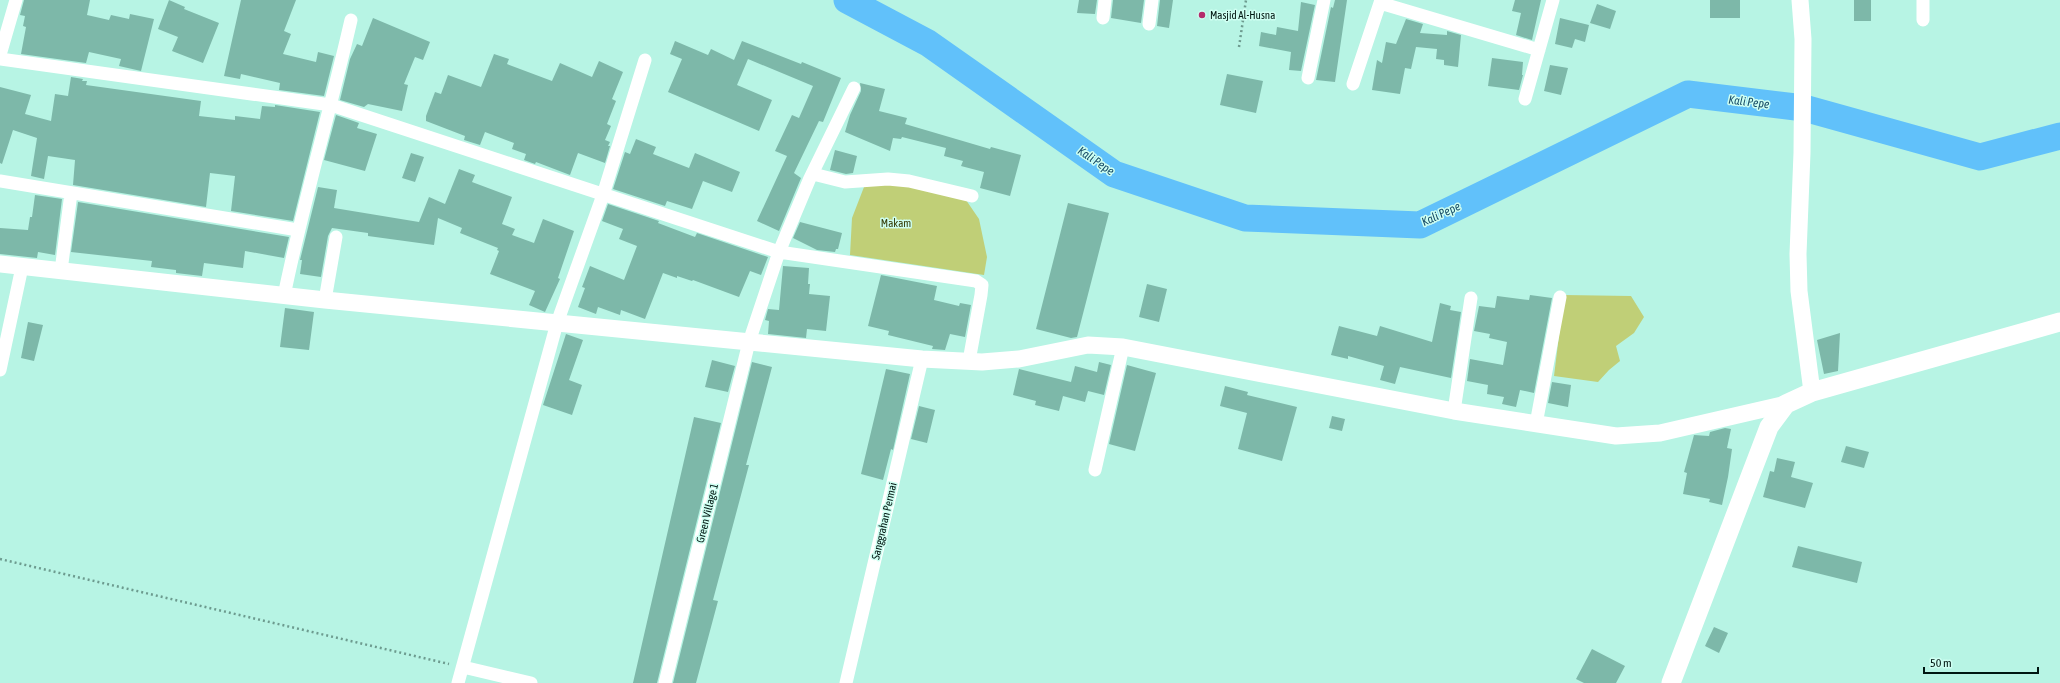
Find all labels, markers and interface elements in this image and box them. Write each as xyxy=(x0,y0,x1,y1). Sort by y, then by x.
place label: Masjid Al-Husna xyxy=(1210,9,1275,21)
marker: Masjid Al-Husna xyxy=(1197,10,1207,20)
water label: Kali Pepe xyxy=(1728,93,1771,112)
water label: Kali Pepe xyxy=(1075,144,1117,179)
water label: Kali Pepe xyxy=(1419,199,1463,229)
park label: Makam xyxy=(881,217,911,229)
street label: Sanggrahan Permai xyxy=(869,481,899,561)
street label: Green Village 1 xyxy=(694,482,720,544)
scale bar xyxy=(1924,649,2038,675)
text: 50 m xyxy=(1930,656,1952,670)

